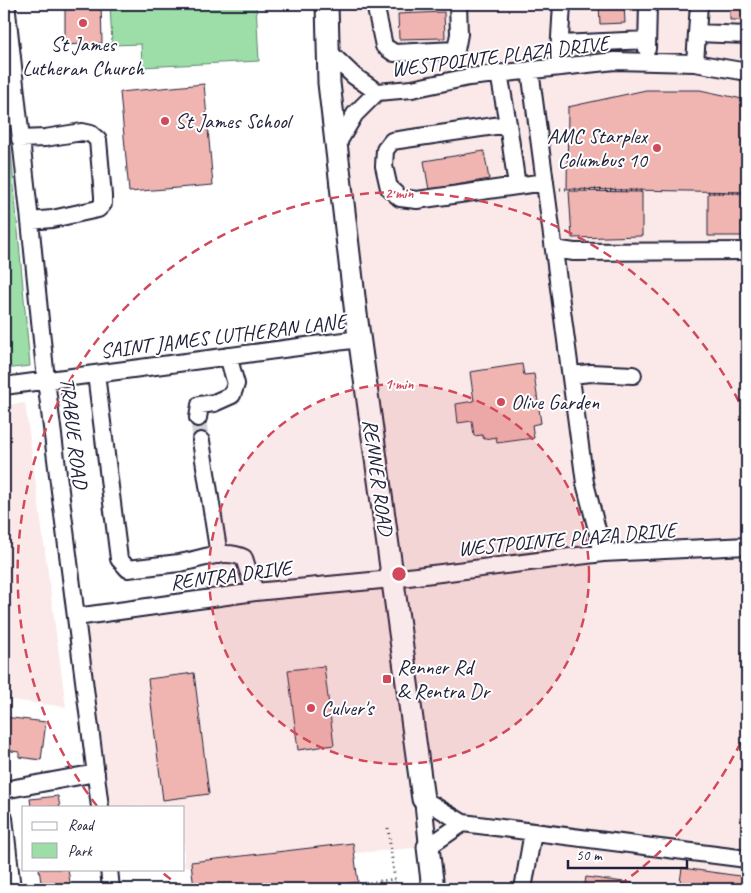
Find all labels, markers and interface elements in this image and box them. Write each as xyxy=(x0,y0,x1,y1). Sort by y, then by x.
marker: St James Lutheran Church xyxy=(77,17,89,29)
street label: WESTPOINTE PLAZA DRIVE xyxy=(390,29,613,82)
place label: St James Lutheran Church xyxy=(22,31,145,81)
place label: St James School xyxy=(175,108,294,134)
marker: St James School xyxy=(159,115,171,127)
place label: AMC Starplex Columbus 10 xyxy=(547,123,649,173)
marker: AMC Starplex Columbus 10 xyxy=(651,142,663,154)
text: 2 min xyxy=(385,184,414,203)
street label: SAINT JAMES LUTHERAN LANE xyxy=(99,308,350,364)
text: 1 min xyxy=(385,375,414,394)
street label: TRABUE ROAD xyxy=(54,376,94,492)
place label: Olive Garden xyxy=(511,389,600,415)
marker: Olive Garden xyxy=(495,396,507,408)
street label: RENNER ROAD xyxy=(357,417,399,538)
street label: WESTPOINTE PLAZA DRIVE xyxy=(457,516,680,561)
street label: RENTRA DRIVE xyxy=(169,554,296,595)
centre of rings xyxy=(390,565,408,583)
place label: Renner Rd & Rentra Dr xyxy=(397,654,492,704)
marker: Renner Rd & Rentra Dr xyxy=(381,673,393,685)
place label: Culver's xyxy=(321,695,375,721)
marker: Culver's xyxy=(305,702,317,714)
legend xyxy=(22,806,185,870)
text: Road xyxy=(68,816,95,835)
scale bar xyxy=(568,838,687,870)
text: Park xyxy=(68,842,93,861)
text: 50 m xyxy=(576,846,603,865)

